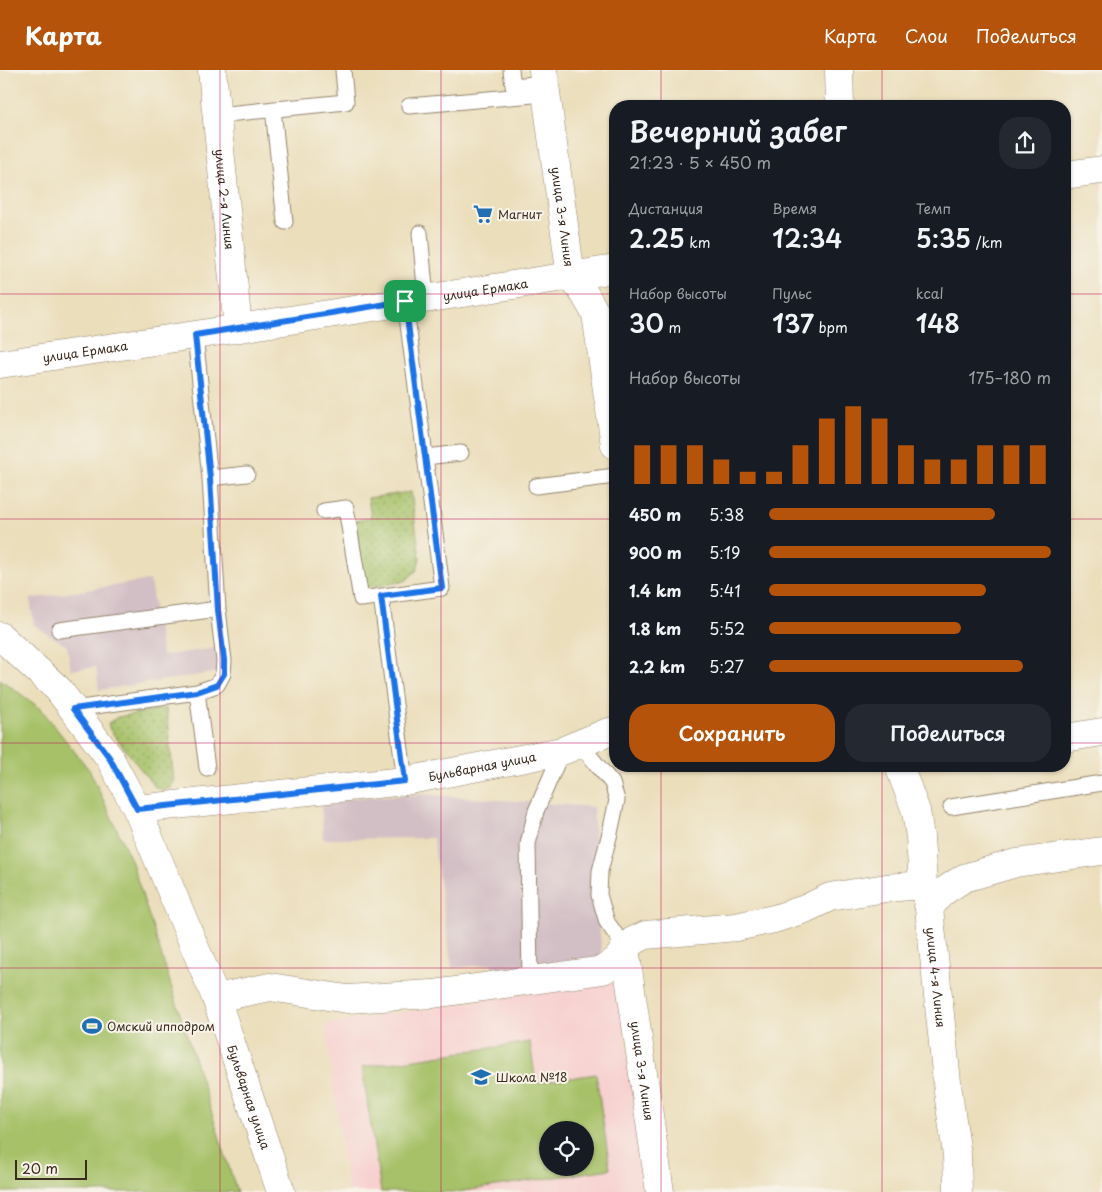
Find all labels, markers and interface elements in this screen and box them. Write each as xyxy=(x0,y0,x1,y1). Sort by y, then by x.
text: Карта xyxy=(25,17,102,53)
text: Карта xyxy=(824,22,877,49)
text: Слои xyxy=(905,22,948,49)
text: Поделиться xyxy=(976,22,1077,49)
text: Вечерний забег xyxy=(629,109,847,152)
button: share xyxy=(999,117,1051,169)
street label: улица 2-я Линия xyxy=(211,148,239,250)
text: 21:23 · 5 × 450 m xyxy=(629,150,771,174)
street label: улица 3-я Линия xyxy=(547,166,578,268)
text: Дистанция xyxy=(629,198,703,219)
text: Время xyxy=(772,198,817,219)
text: Темп xyxy=(916,198,951,219)
supermarket icon: Магнит xyxy=(472,203,494,225)
place label: Магнит xyxy=(498,205,543,223)
text: 2.25 xyxy=(629,219,685,257)
text: 12:34 xyxy=(772,219,842,257)
text: 5:35 xyxy=(916,219,971,257)
text: km xyxy=(685,232,710,253)
text: /km xyxy=(971,232,1002,253)
street label: улица Ермака xyxy=(442,274,529,305)
pin xyxy=(384,280,426,322)
text: Набор высоты xyxy=(629,283,727,304)
text: Пульс xyxy=(772,283,812,304)
text: kcal xyxy=(916,283,944,304)
icon: arrive xyxy=(391,287,419,315)
text: 30 xyxy=(629,304,664,342)
text: 137 xyxy=(772,304,814,342)
text: 148 xyxy=(916,304,960,342)
text: m xyxy=(664,317,681,338)
text: bpm xyxy=(814,317,848,338)
street label: улица Ермака xyxy=(41,336,129,367)
text: Набор высоты xyxy=(629,365,741,389)
text: 175–180 m xyxy=(968,365,1051,389)
text: 450 m xyxy=(629,502,681,526)
text: 5:38 xyxy=(709,502,744,526)
text: 900 m xyxy=(629,540,682,564)
text: 5:19 xyxy=(709,540,740,564)
text: 1.4 km xyxy=(629,578,681,602)
text: 5:41 xyxy=(709,578,741,602)
text: 1.8 km xyxy=(629,616,681,640)
text: 5:52 xyxy=(709,616,745,640)
text: 2.2 km xyxy=(629,654,685,678)
text: 5:27 xyxy=(709,654,744,678)
button: Сохранить xyxy=(629,704,835,762)
button: Поделиться xyxy=(845,704,1051,762)
street label: Бульварная улица xyxy=(427,747,538,785)
street label: улица 4-я Линия xyxy=(922,926,950,1028)
sports icon: Омский ипподром xyxy=(81,1015,103,1037)
place label: Омский ипподром xyxy=(107,1017,215,1035)
street label: улица 3-я Линия xyxy=(627,1020,659,1122)
street label: Бульварная улица xyxy=(223,1042,275,1152)
school or university icon: Школа №18 xyxy=(470,1066,492,1088)
place label: Школа №18 xyxy=(496,1068,567,1086)
map controls xyxy=(539,1121,594,1176)
button: locate xyxy=(539,1121,594,1176)
scale bar xyxy=(15,1157,88,1180)
text: 20 m xyxy=(22,1158,58,1179)

